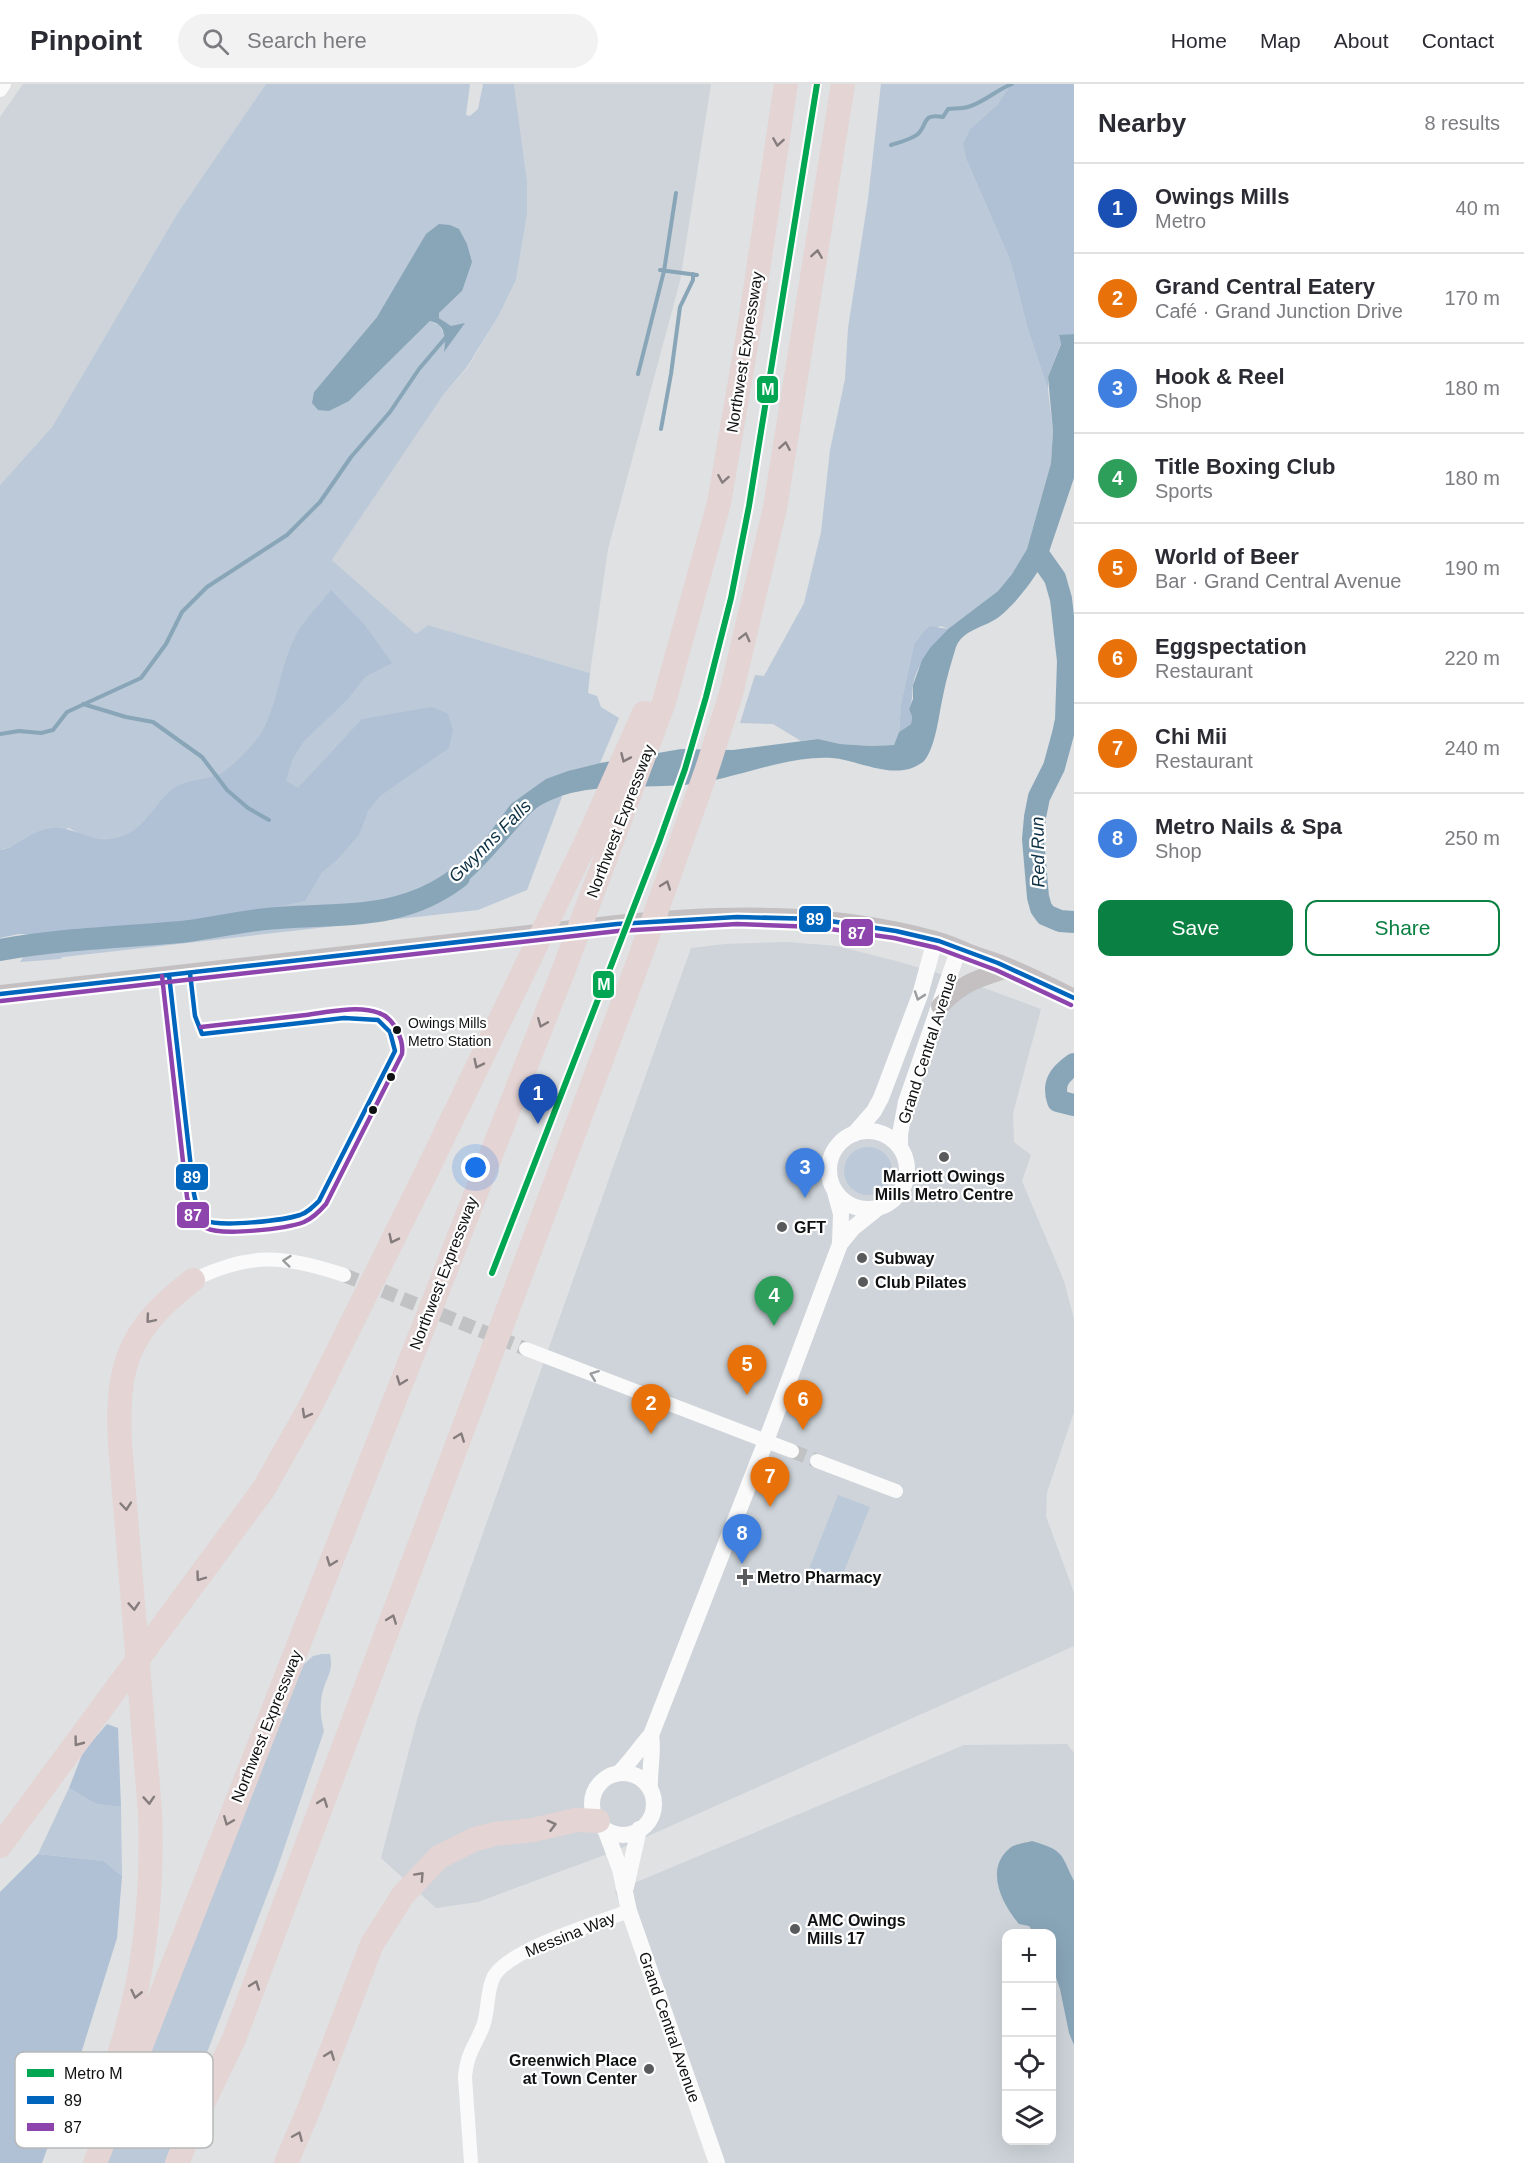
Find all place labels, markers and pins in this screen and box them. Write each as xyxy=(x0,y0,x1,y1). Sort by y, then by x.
place label: Owings Mills Metro Station xyxy=(408,1015,491,1049)
marker: Owings Mills Metro Station xyxy=(391,1024,403,1036)
unlabelled marker xyxy=(385,1071,397,1083)
pin: 1 xyxy=(518,1074,558,1124)
unlabelled marker xyxy=(367,1104,379,1116)
pin: 3 xyxy=(786,1148,824,1198)
marker: Marriott Owings Mills Metro Centre xyxy=(937,1150,951,1164)
place label: Marriott Owings Mills Metro Centre xyxy=(875,1168,1013,1203)
place label: GFT xyxy=(794,1219,826,1236)
marker: GFT xyxy=(775,1220,789,1234)
place label: Subway xyxy=(874,1250,935,1267)
marker: Subway xyxy=(855,1251,869,1265)
place label: Club Pilates xyxy=(875,1274,967,1291)
marker: Club Pilates xyxy=(856,1275,870,1289)
pin: 4 xyxy=(754,1276,794,1326)
pin: 5 xyxy=(728,1346,766,1395)
pin: 6 xyxy=(784,1380,822,1430)
pin: 2 xyxy=(632,1384,670,1434)
pin: 7 xyxy=(750,1458,790,1507)
pin: 8 xyxy=(722,1514,762,1564)
place label: Metro Pharmacy xyxy=(757,1569,882,1586)
marker: Metro Pharmacy xyxy=(738,1570,752,1584)
place label: AMC Owings Mills 17 xyxy=(807,1912,906,1947)
marker: AMC Owings Mills 17 xyxy=(788,1922,802,1936)
place label: Greenwich Place at Town Center xyxy=(509,2052,637,2087)
marker: Greenwich Place at Town Center xyxy=(642,2062,656,2076)

